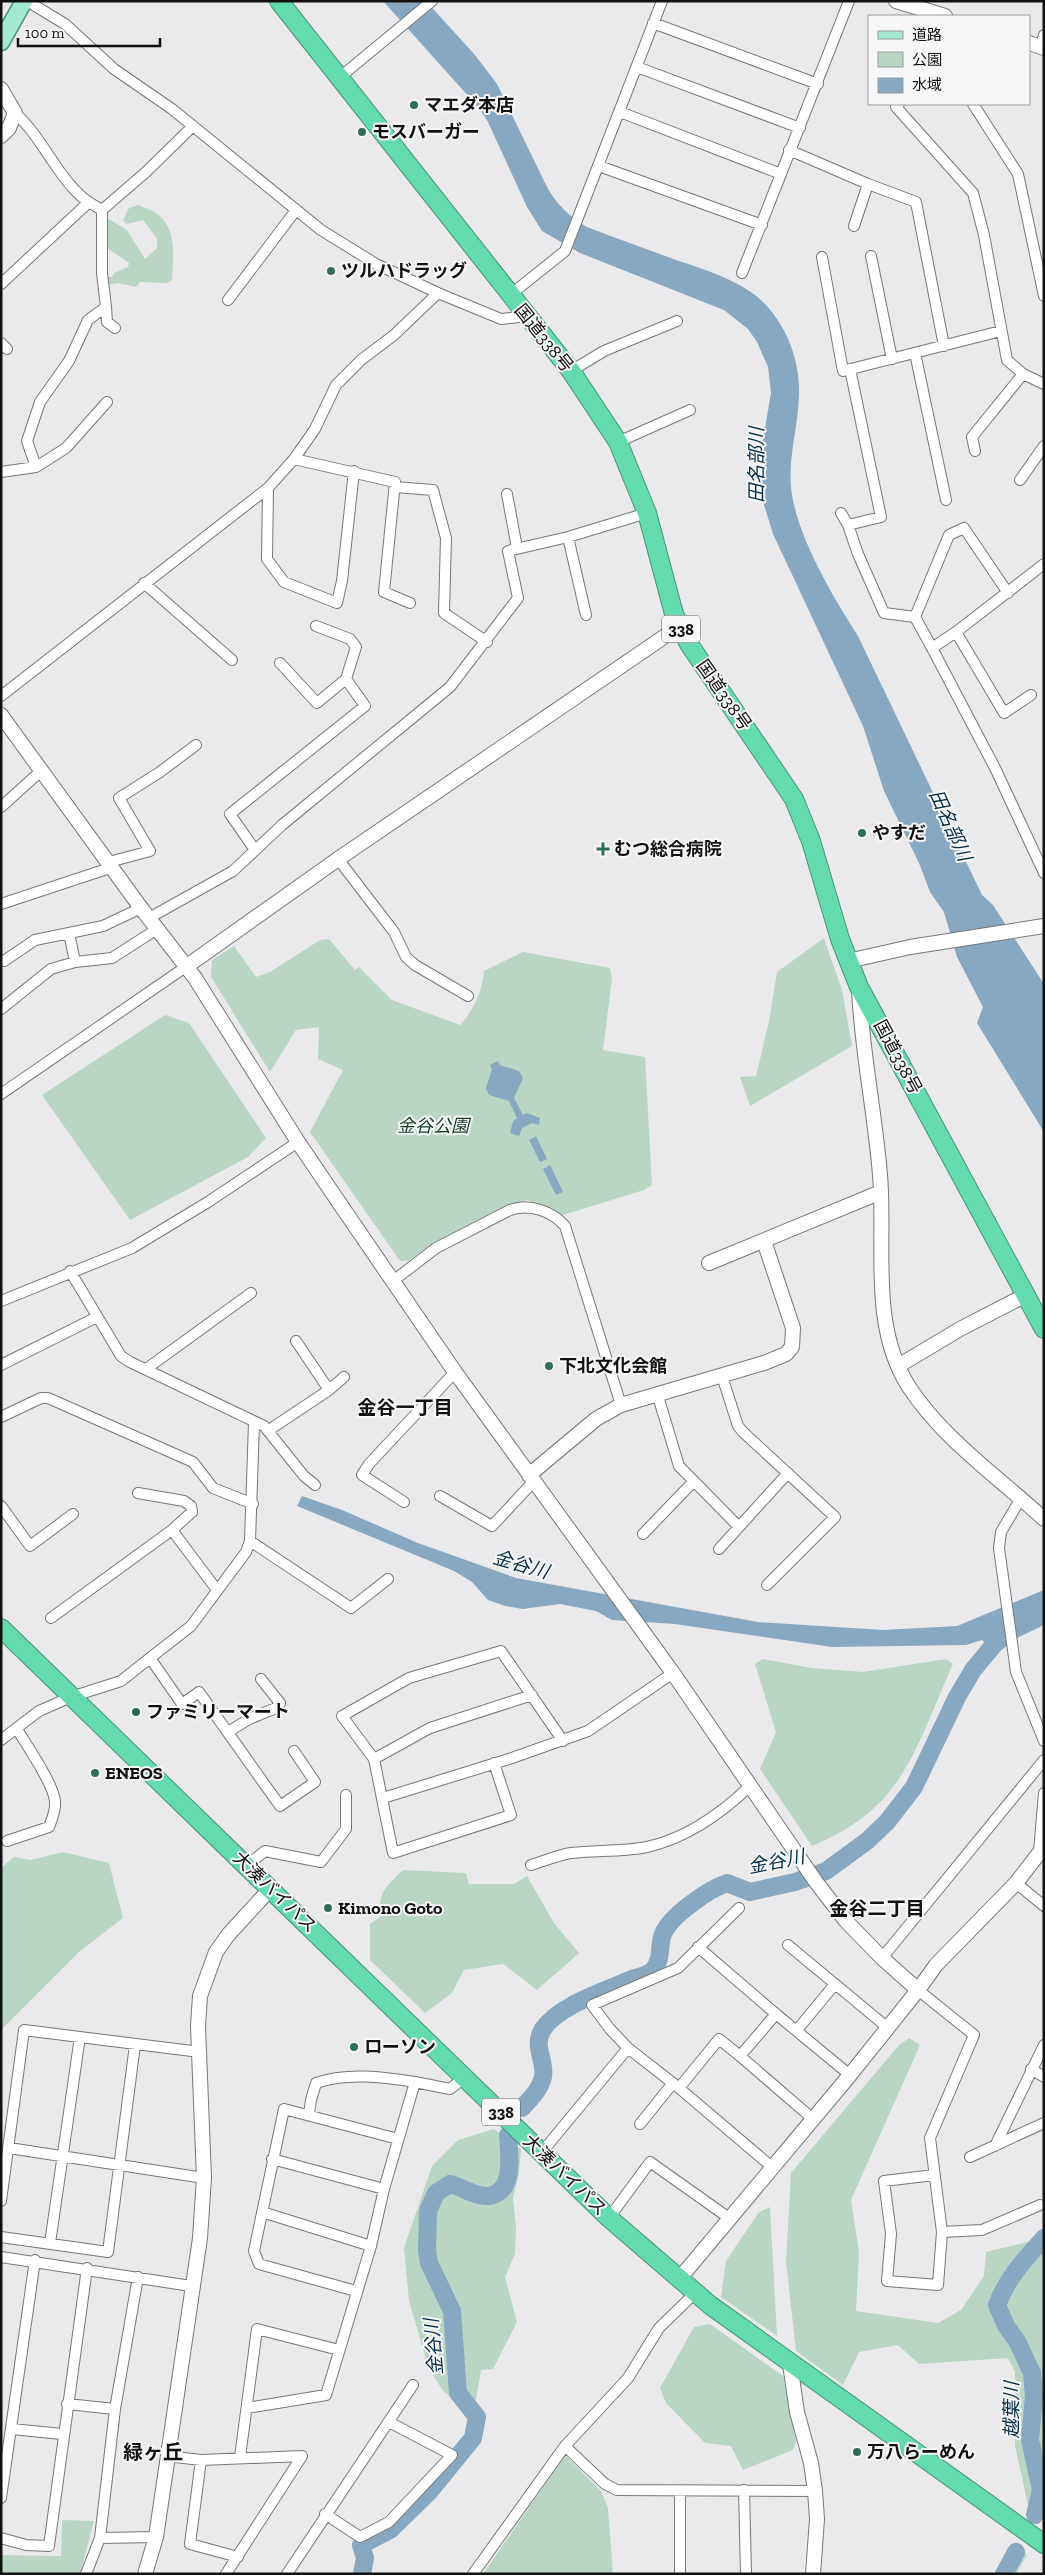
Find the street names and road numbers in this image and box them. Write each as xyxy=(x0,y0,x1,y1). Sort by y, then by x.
street label: 国道338号 xyxy=(510,299,578,377)
road number: 338 xyxy=(662,616,700,642)
street label: 国道338号 xyxy=(692,655,756,735)
street label: 国道338号 xyxy=(869,1016,927,1098)
street label: 大湊バイパス xyxy=(229,1847,321,1937)
road number: 338 xyxy=(482,2098,520,2126)
street label: 大湊バイパス xyxy=(519,2130,611,2220)

